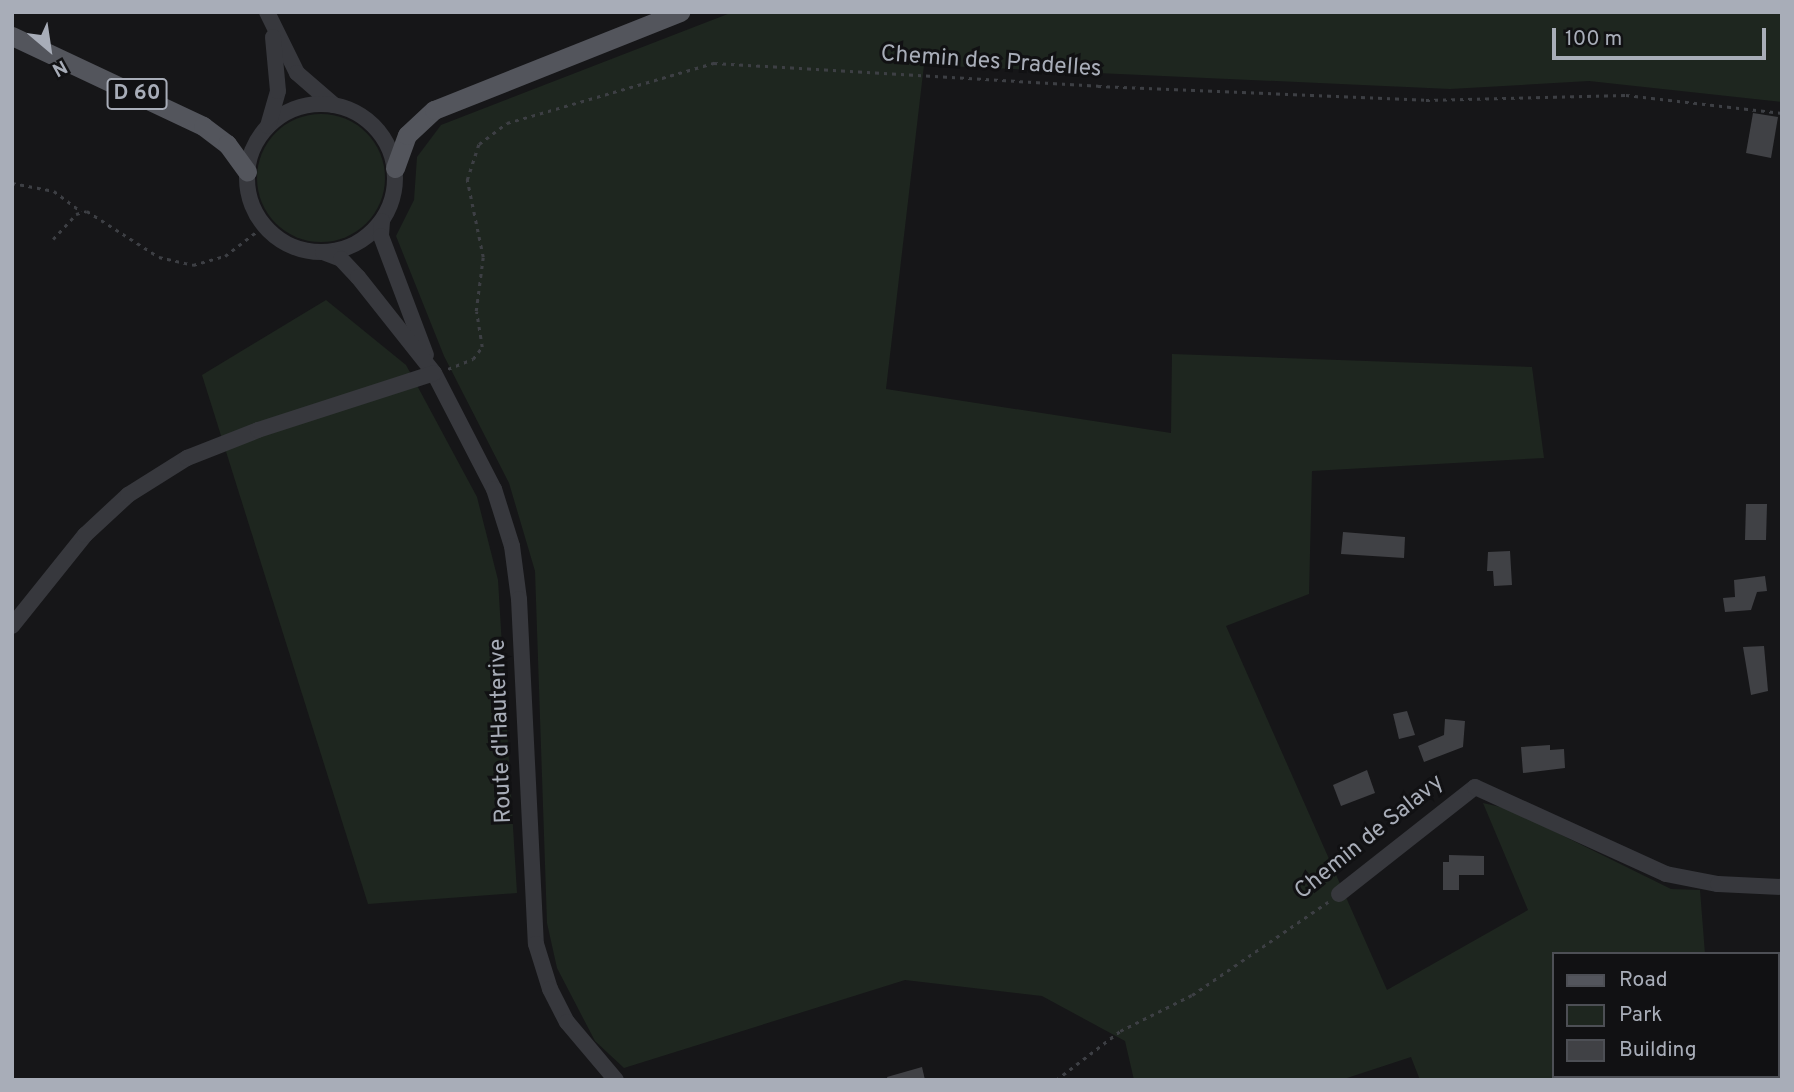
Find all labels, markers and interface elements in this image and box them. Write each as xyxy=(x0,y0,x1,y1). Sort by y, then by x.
north arrow xyxy=(14,14,84,84)
scale bar xyxy=(1556,14,1770,58)
text: 100 m xyxy=(1565,26,1622,53)
street label: Chemin des Pradelles xyxy=(880,42,1102,84)
text: N xyxy=(47,54,71,81)
road number: D 60 xyxy=(106,76,168,112)
street label: Route d'Hauterive xyxy=(485,638,519,824)
street label: Chemin de Salavy xyxy=(1290,769,1450,907)
legend xyxy=(1552,952,1780,1078)
text: Road xyxy=(1619,967,1668,994)
text: Park xyxy=(1619,1002,1662,1029)
text: Building xyxy=(1619,1037,1697,1064)

